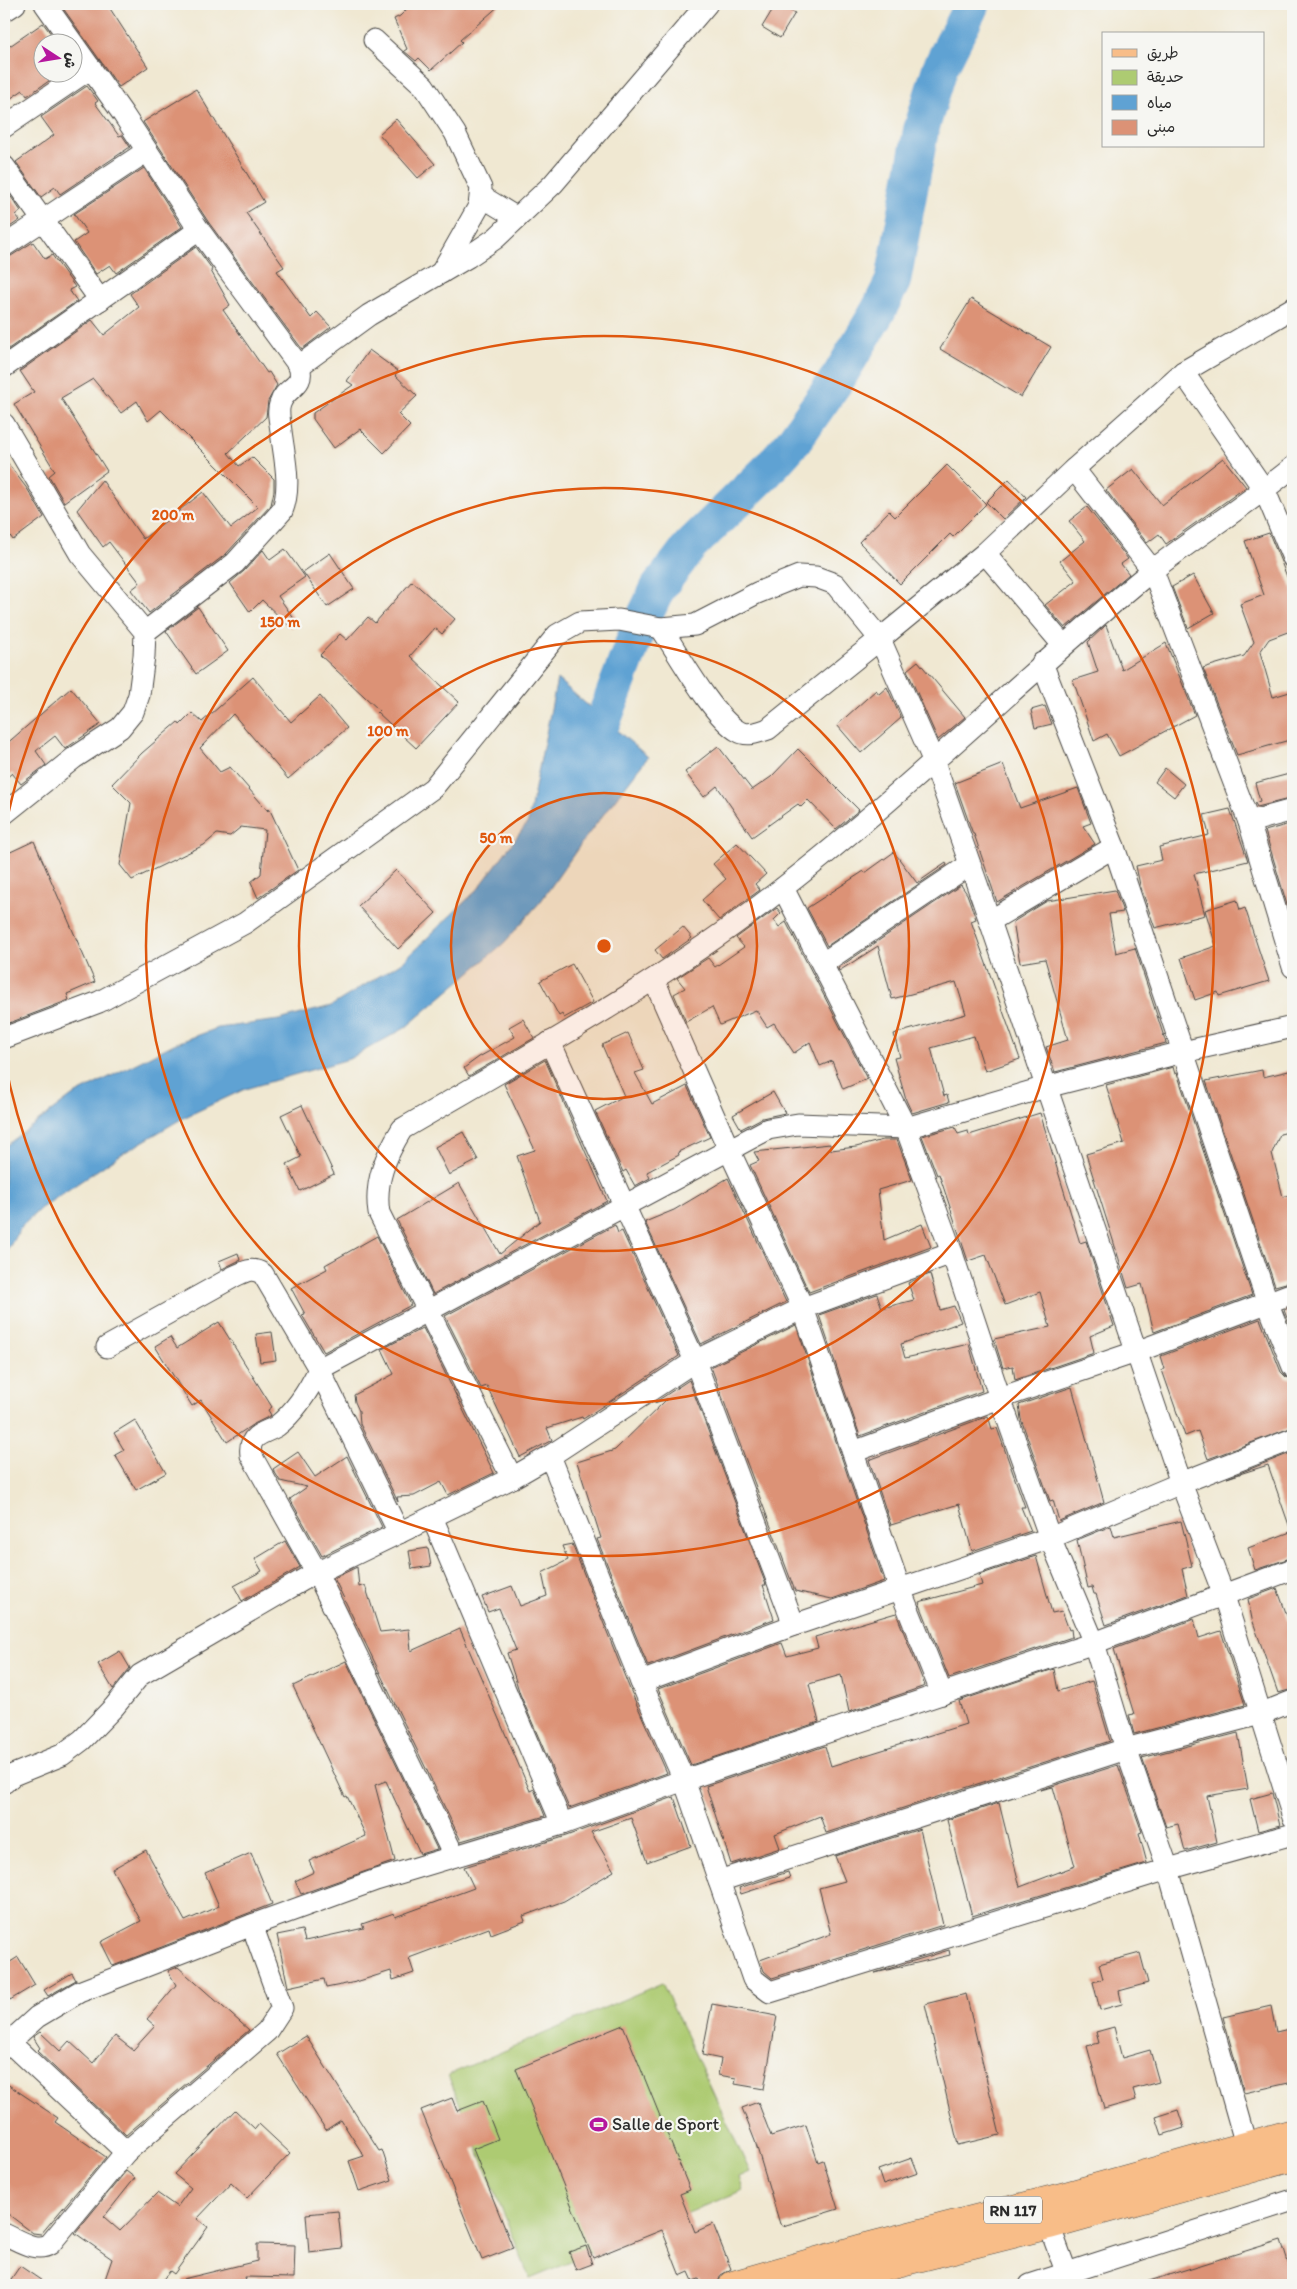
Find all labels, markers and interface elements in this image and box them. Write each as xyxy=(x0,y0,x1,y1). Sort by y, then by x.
north arrow xyxy=(32,32,82,82)
legend xyxy=(1102,32,1264,148)
text: طريق xyxy=(1147,44,1179,62)
text: ش xyxy=(60,51,80,70)
text: حديقة xyxy=(1147,68,1184,86)
text: مياه xyxy=(1147,94,1172,112)
text: مبنى xyxy=(1147,118,1175,137)
text: 200 m xyxy=(152,506,195,524)
text: 150 m xyxy=(260,613,300,631)
text: 100 m xyxy=(367,722,409,740)
text: 50 m xyxy=(479,829,513,847)
centre of rings xyxy=(595,937,613,955)
place label: Salle de Sport xyxy=(612,2113,719,2135)
sports icon: Salle de Sport xyxy=(588,2114,608,2134)
road number: RN 117 xyxy=(984,2196,1042,2224)

